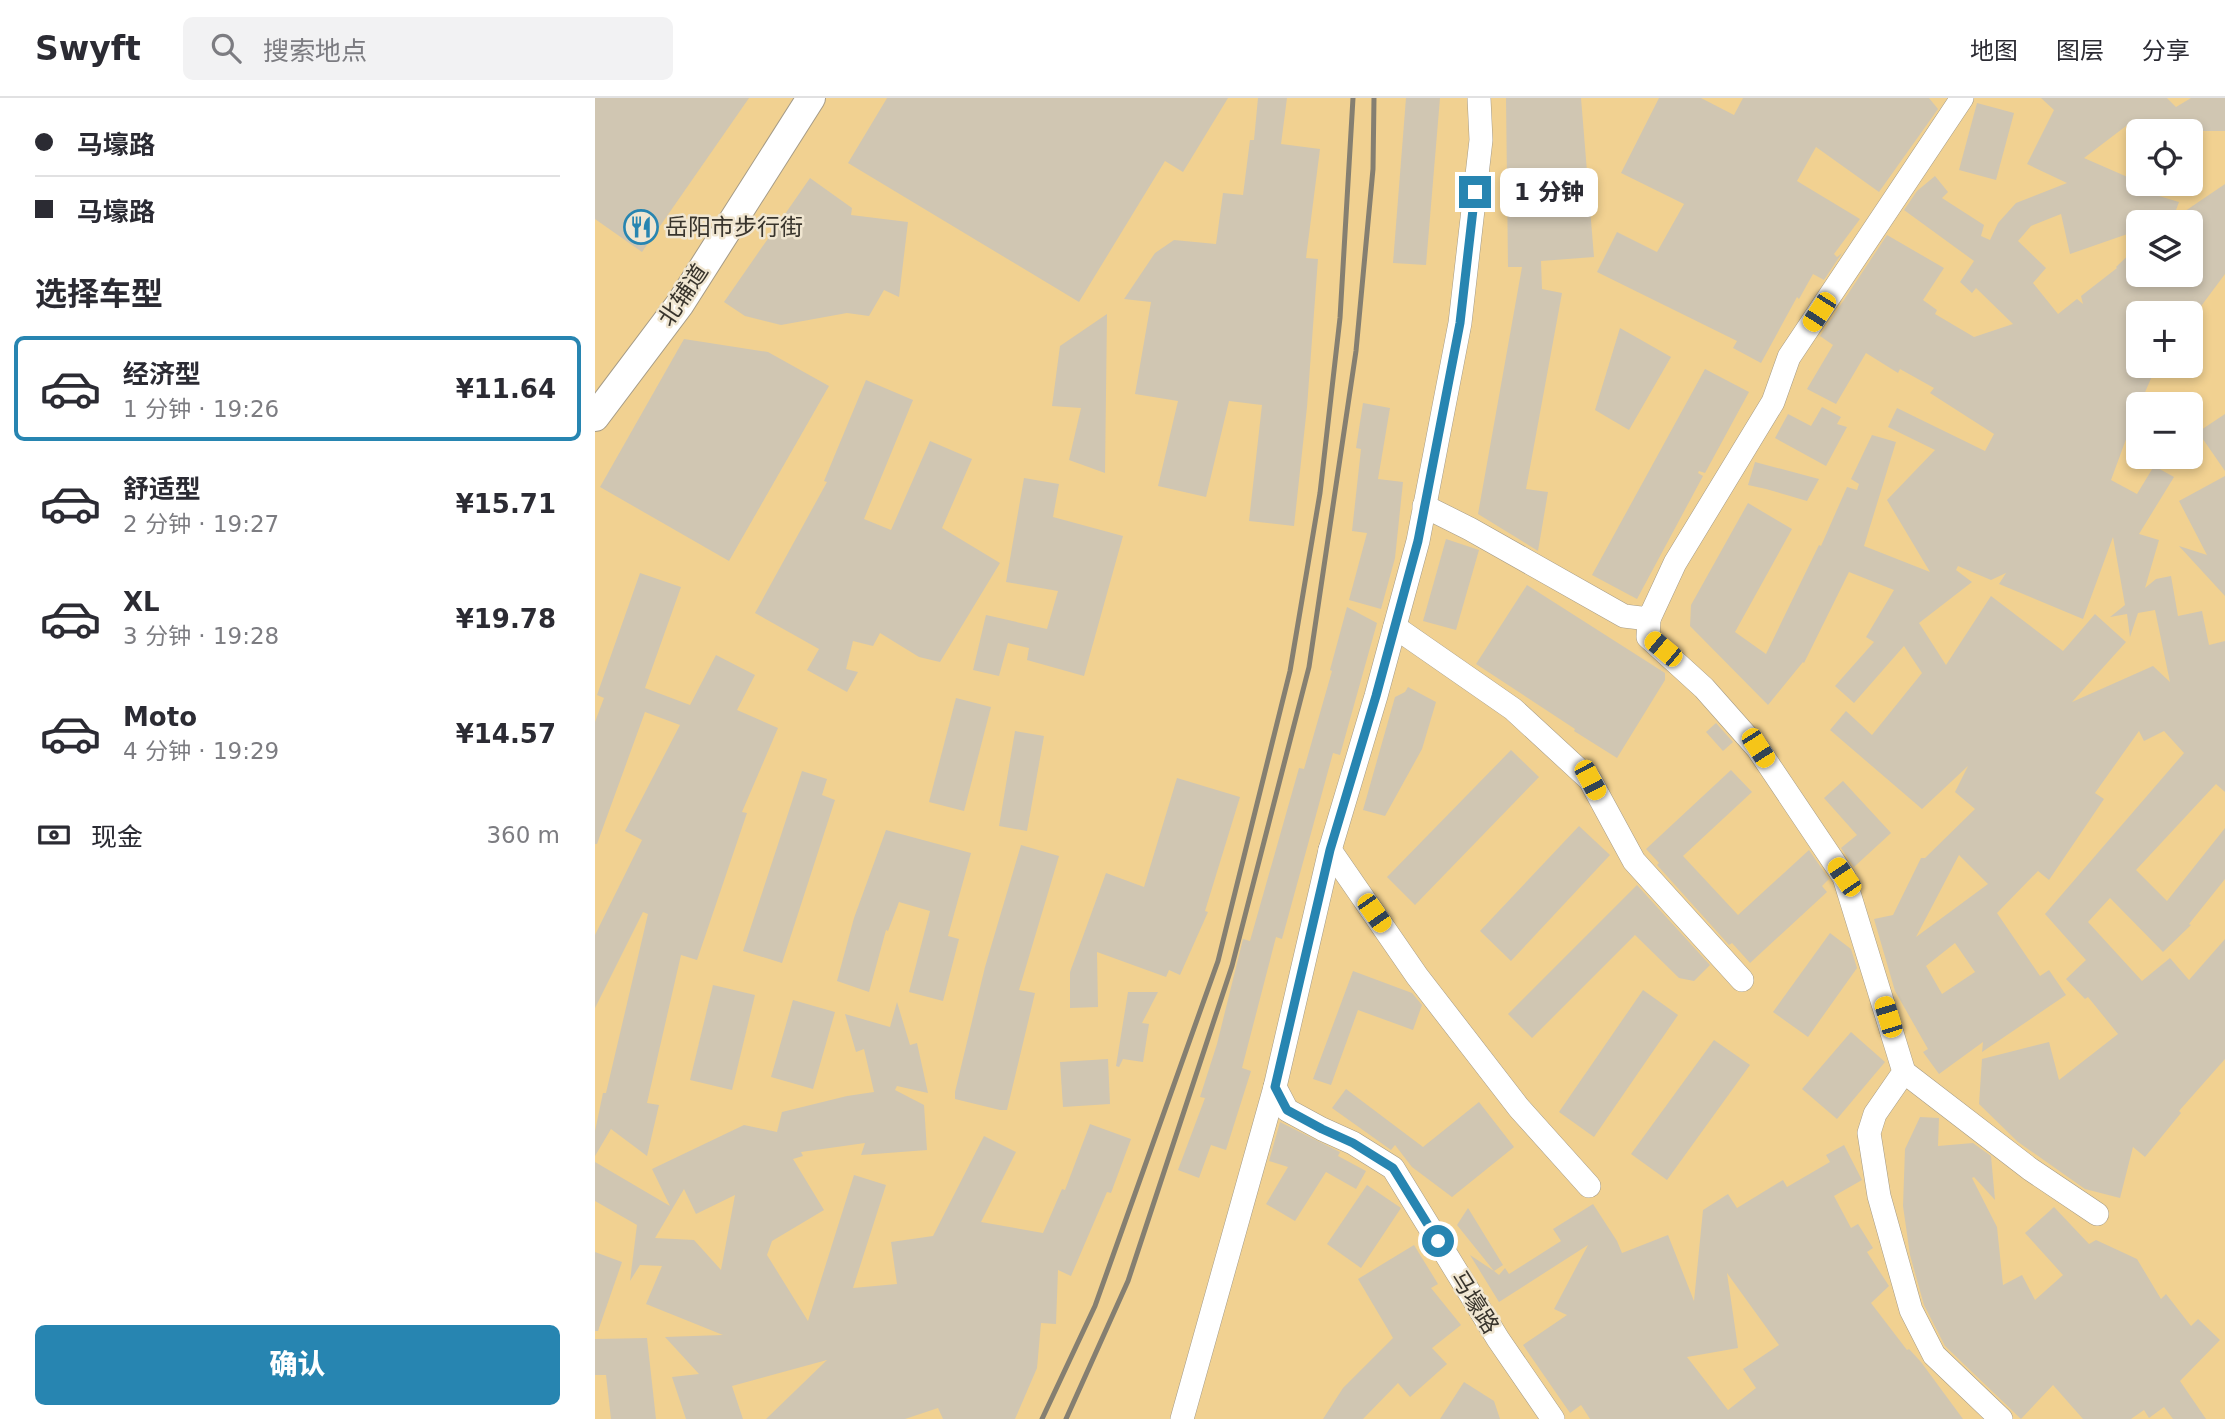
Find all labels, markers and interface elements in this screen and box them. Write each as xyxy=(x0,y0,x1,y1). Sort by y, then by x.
search box xyxy=(183,17,673,80)
text: Swyft xyxy=(35,29,141,68)
icon: search xyxy=(207,29,245,67)
text: 搜索地点 xyxy=(263,36,367,66)
text: 地图 xyxy=(1970,37,2018,65)
text: 图层 xyxy=(2056,37,2104,65)
text: 分享 xyxy=(2142,37,2190,65)
map controls xyxy=(2126,119,2203,469)
button: locate xyxy=(2126,119,2203,196)
text: 马壕路 xyxy=(77,130,155,160)
callout: 1 分钟 xyxy=(1499,168,1597,217)
route end xyxy=(1459,176,1491,208)
text: 1 分钟 xyxy=(1514,179,1584,205)
text: 马壕路 xyxy=(77,197,155,227)
restaurant icon: 岳阳市步行街 xyxy=(622,208,660,246)
button: layers xyxy=(2126,210,2203,287)
place label: 岳阳市步行街 xyxy=(665,214,803,240)
street label: 北辅道 xyxy=(653,259,713,331)
text: 选择车型 xyxy=(35,275,163,313)
car xyxy=(1799,289,1840,335)
button: + xyxy=(2126,301,2203,378)
icon: car xyxy=(39,357,102,420)
text: 经济型 xyxy=(123,359,201,389)
text: ¥11.64 xyxy=(456,374,556,404)
button: − xyxy=(2126,392,2203,469)
text: 1 分钟 · 19:26 xyxy=(123,396,279,422)
icon: car xyxy=(39,472,102,535)
text: 舒适型 xyxy=(123,474,201,504)
text: ¥15.71 xyxy=(456,489,556,519)
text: 2 分钟 · 19:27 xyxy=(123,511,279,537)
icon: car xyxy=(39,587,102,650)
text: XL xyxy=(123,587,160,617)
text: ¥19.78 xyxy=(456,604,556,634)
text: 3 分钟 · 19:28 xyxy=(123,623,279,649)
car xyxy=(1641,627,1686,671)
icon: car xyxy=(39,702,102,765)
text: Moto xyxy=(123,702,197,732)
text: ¥14.57 xyxy=(456,719,556,749)
car xyxy=(1738,725,1779,771)
text: 4 分钟 · 19:29 xyxy=(123,738,279,764)
car xyxy=(1571,757,1610,803)
icon: cash xyxy=(35,816,73,854)
text: 现金 xyxy=(91,822,143,852)
text: 360 m xyxy=(486,822,560,848)
car xyxy=(1824,854,1865,900)
car xyxy=(1354,890,1395,936)
car xyxy=(1872,994,1905,1040)
route start xyxy=(1422,1225,1454,1257)
street label: 马壕路 xyxy=(1446,1266,1504,1338)
button: 确认 xyxy=(35,1325,560,1405)

